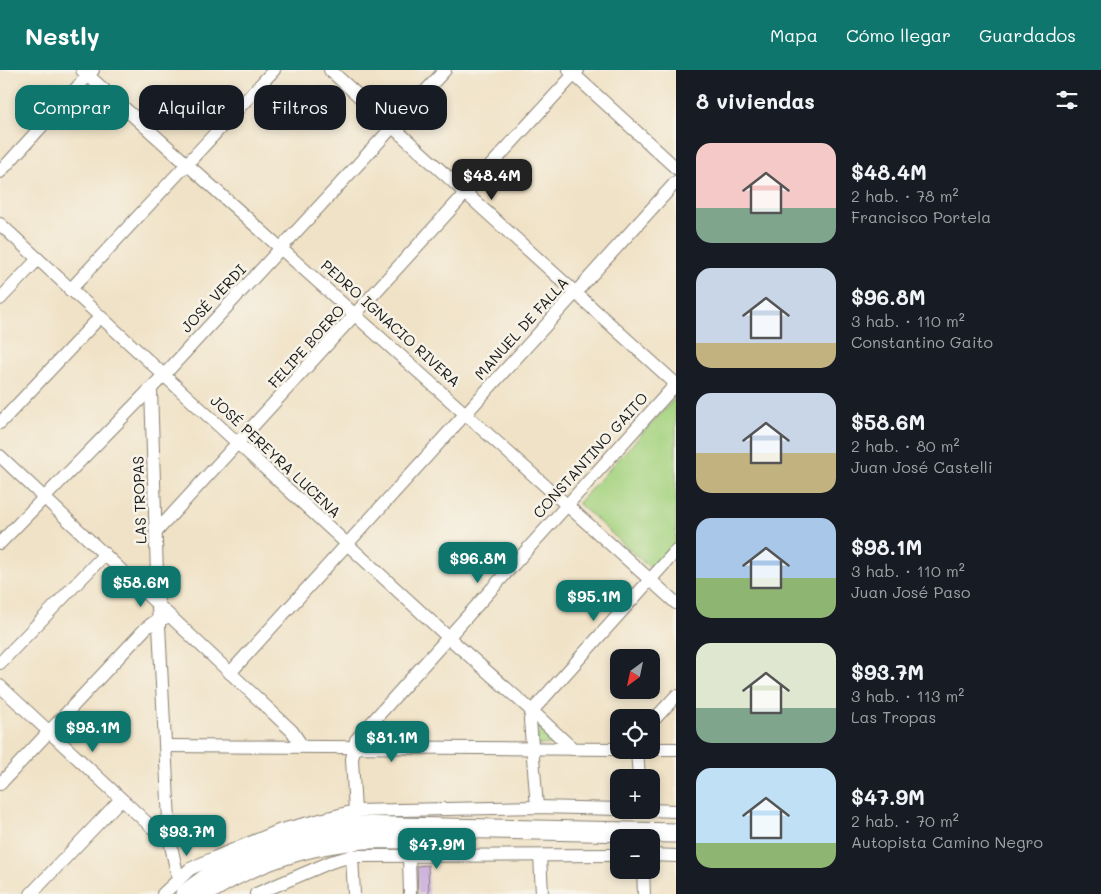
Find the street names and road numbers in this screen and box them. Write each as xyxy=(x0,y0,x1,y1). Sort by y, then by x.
street label: PEDRO IGNACIO RIVERA xyxy=(317,255,465,391)
street label: JOSÉ VERDI xyxy=(176,259,250,337)
street label: MANUEL DE FALLA xyxy=(470,272,572,384)
street label: FELIPE BOERO xyxy=(263,300,349,392)
street label: CONSTANTINO GAITO xyxy=(528,388,652,522)
street label: JOSÉ PEREYRA LUCENA xyxy=(207,390,345,522)
street label: LAS TROPAS xyxy=(127,456,151,544)

